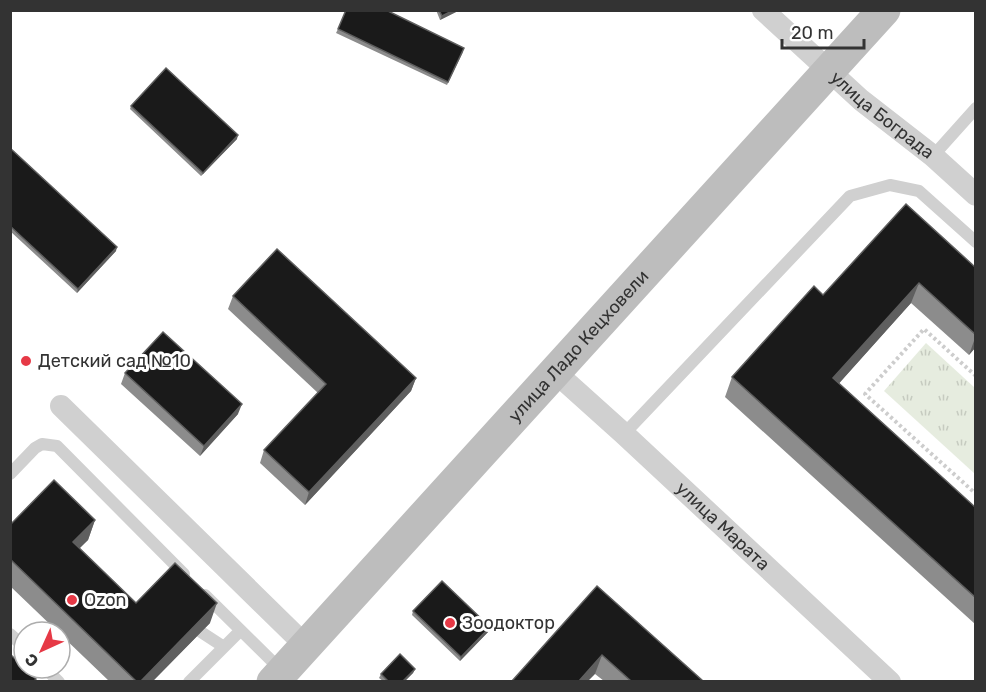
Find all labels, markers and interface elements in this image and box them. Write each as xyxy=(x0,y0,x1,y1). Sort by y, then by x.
scale bar xyxy=(782,12,864,50)
text: 20 m xyxy=(791,22,833,44)
street label: улица Бограда xyxy=(826,66,938,164)
street label: улица Ладо Кецховели xyxy=(504,265,653,427)
place label: Детский сад №10 xyxy=(38,350,191,372)
marker: Детский сад №10 xyxy=(19,354,33,368)
street label: улица Марата xyxy=(671,477,774,575)
place label: Ozon xyxy=(84,589,126,611)
marker: Ozon xyxy=(65,593,79,607)
place label: Зоодоктор xyxy=(462,612,555,634)
marker: Зоодоктор xyxy=(443,616,457,630)
north arrow xyxy=(12,620,72,680)
text: С xyxy=(21,650,42,671)

